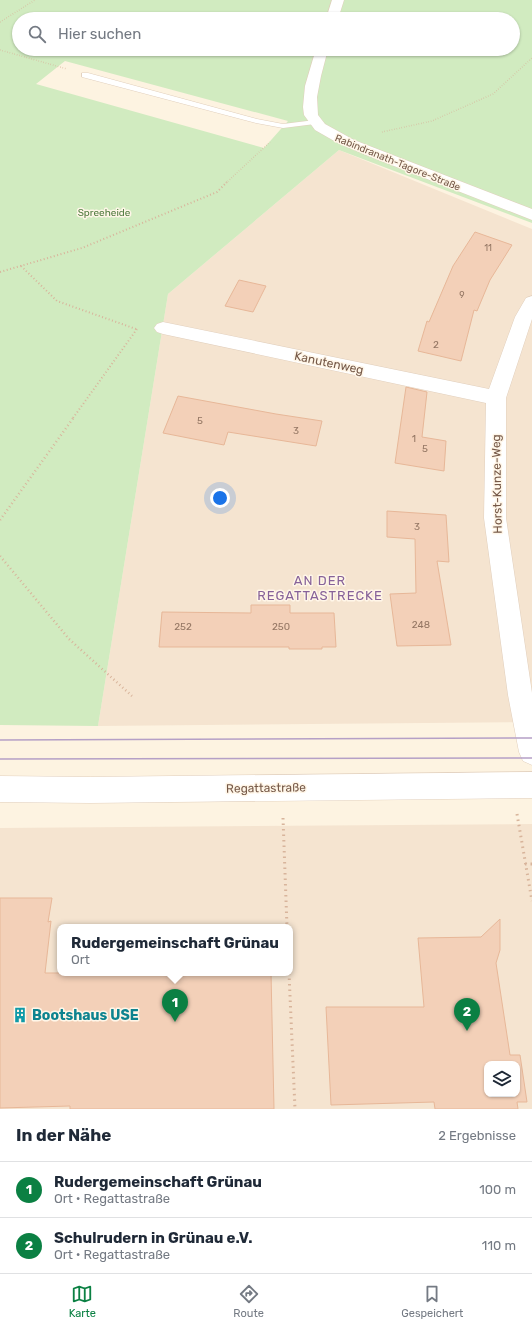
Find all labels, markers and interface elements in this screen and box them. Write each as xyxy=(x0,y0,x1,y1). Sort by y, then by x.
search box xyxy=(12,12,520,56)
icon: search xyxy=(26,23,48,45)
text: Hier suchen xyxy=(58,25,141,43)
street label: Rabindranath-Tagore-Straße xyxy=(333,132,463,194)
park label: Spreeheide xyxy=(78,207,131,219)
house number: 11 xyxy=(484,243,492,253)
house number: 9 xyxy=(459,290,465,300)
house number: 2 xyxy=(433,339,439,351)
street label: Kanutenweg xyxy=(293,349,365,377)
house number: 5 xyxy=(197,415,203,427)
house number: 3 xyxy=(293,425,299,437)
house number: 1 xyxy=(412,433,416,445)
street label: Horst-Kunze-Weg xyxy=(489,434,505,534)
house number: 5 xyxy=(422,443,428,455)
your location xyxy=(210,488,230,508)
house number: 3 xyxy=(414,521,420,533)
district label: AN DER REGATTASTRECKE xyxy=(257,573,383,603)
house number: 248 xyxy=(412,619,430,631)
house number: 252 xyxy=(174,621,192,633)
house number: 250 xyxy=(272,621,290,633)
street label: Regattastraße xyxy=(226,780,306,796)
popup xyxy=(57,924,293,976)
text: Rudergemeinschaft Grünau xyxy=(71,934,279,952)
text: Ort xyxy=(71,952,90,967)
pin: 1 xyxy=(162,989,188,1022)
pin: 2 xyxy=(454,998,480,1031)
building icon: Bootshaus USE xyxy=(11,1006,29,1024)
place label: Bootshaus USE xyxy=(32,1007,139,1024)
map controls xyxy=(484,1061,520,1097)
button: layers xyxy=(484,1061,520,1097)
text: In der Nähe xyxy=(16,1125,111,1145)
text: 2 Ergebnisse xyxy=(438,1128,516,1143)
text: Rudergemeinschaft Grünau xyxy=(54,1173,262,1191)
text: 1 xyxy=(26,1182,32,1197)
text: 100 m xyxy=(479,1182,516,1197)
text: Ort · Regattastraße xyxy=(54,1191,170,1206)
text: Schulrudern in Grünau e.V. xyxy=(54,1229,253,1247)
text: 2 xyxy=(25,1238,33,1253)
text: 110 m xyxy=(482,1238,516,1253)
text: Ort · Regattastraße xyxy=(54,1247,170,1262)
tab: Karte xyxy=(69,1283,96,1320)
tab: Route xyxy=(233,1283,264,1320)
tab: Gespeichert xyxy=(401,1283,463,1320)

